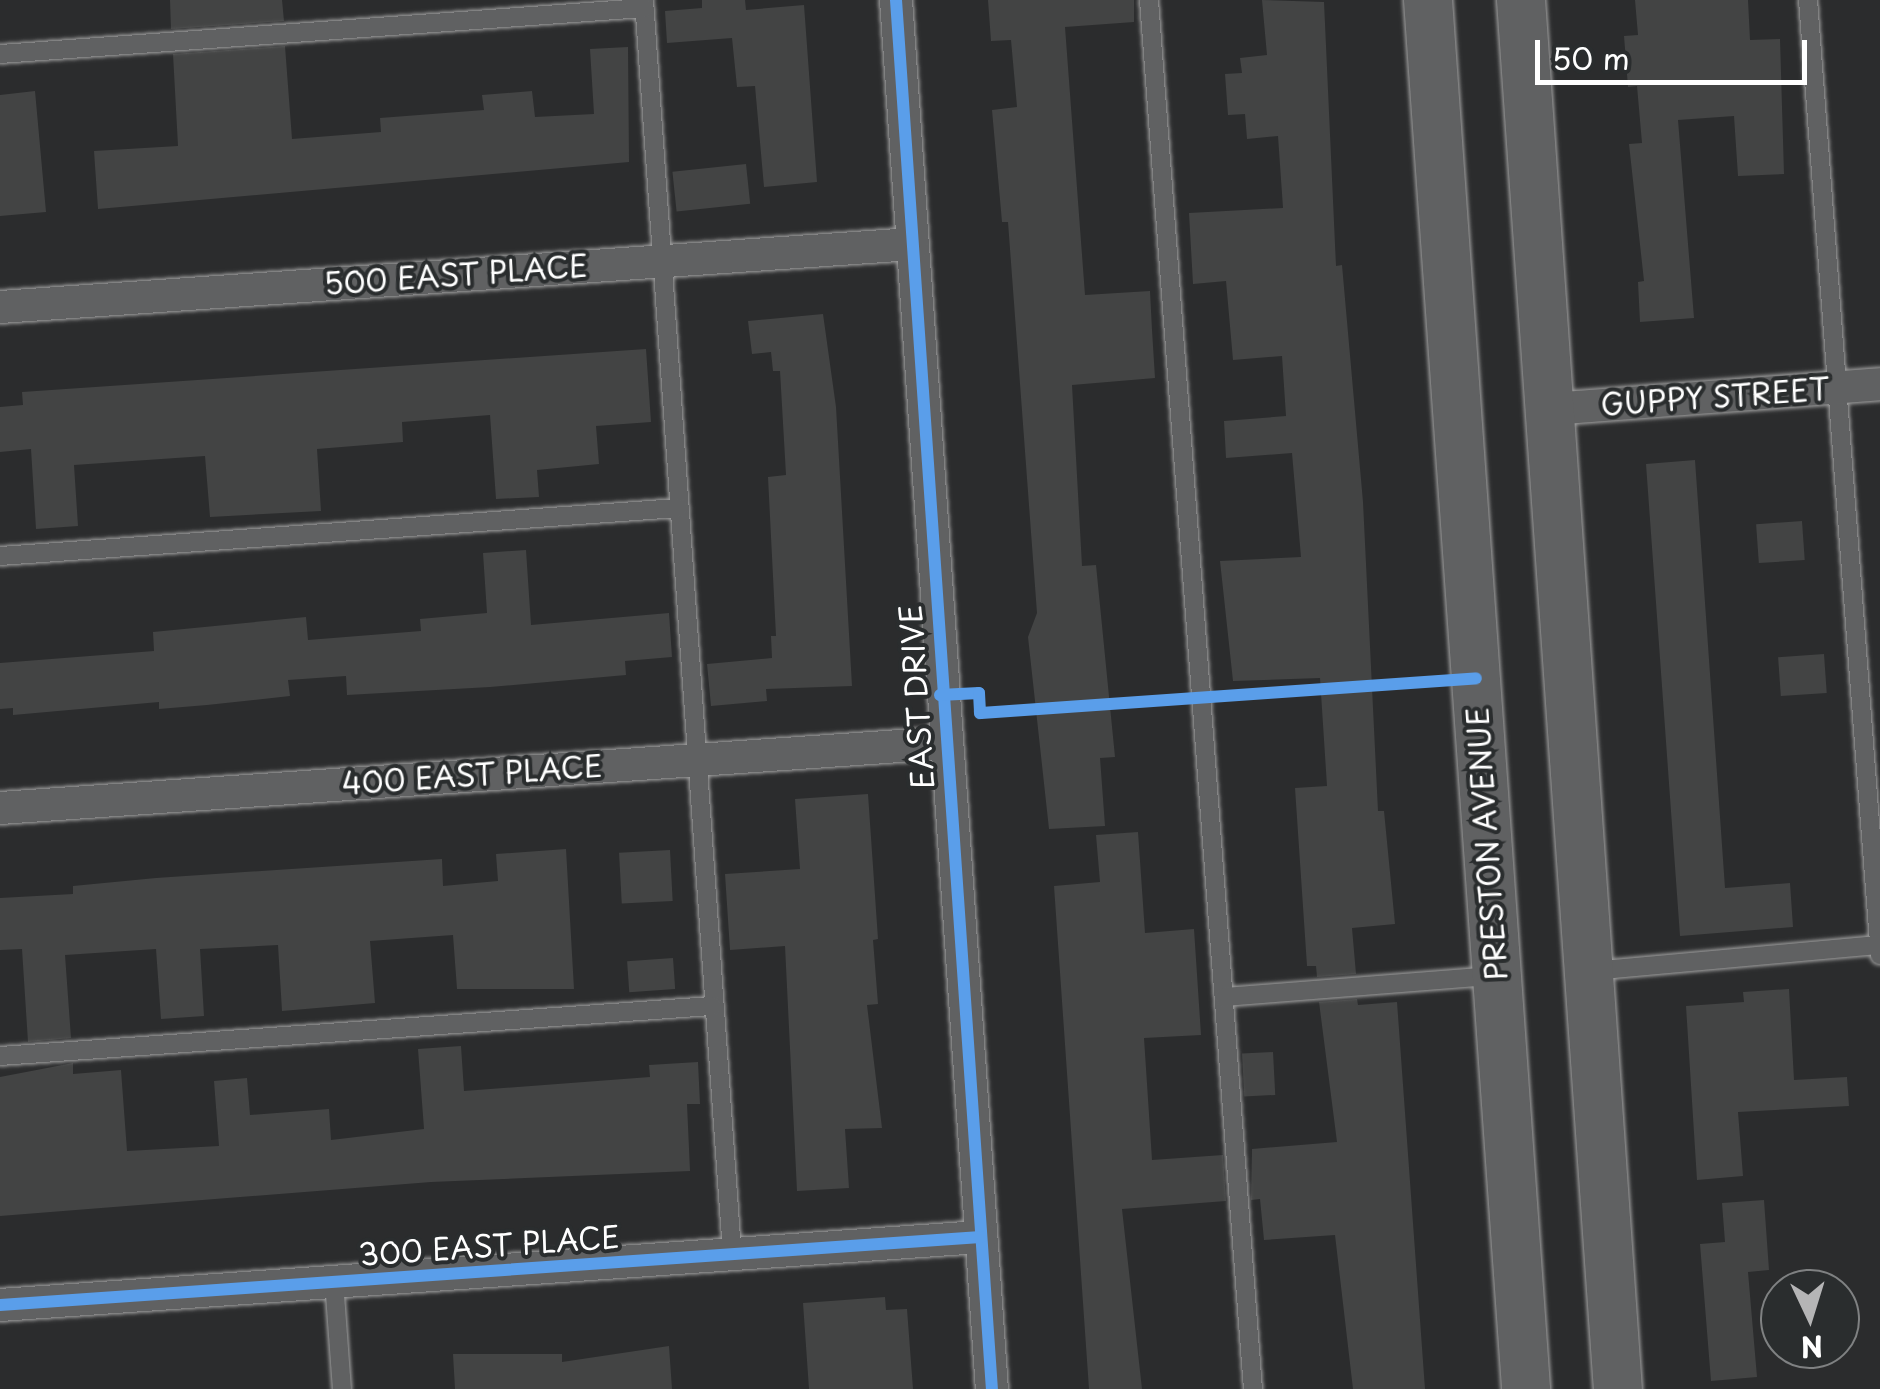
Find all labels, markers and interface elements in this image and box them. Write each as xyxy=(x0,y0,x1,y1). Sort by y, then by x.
scale bar xyxy=(1540,20,1812,82)
text: 50 m xyxy=(1552,35,1630,80)
street label: 500 EAST PLACE xyxy=(324,247,588,301)
street label: GUPPY STREET xyxy=(1599,370,1831,422)
street label: EAST DRIVE xyxy=(892,604,940,790)
street label: PRESTON AVENUE xyxy=(1458,704,1514,984)
street label: 400 EAST PLACE xyxy=(340,747,604,801)
street label: 300 EAST PLACE xyxy=(357,1218,621,1272)
north arrow xyxy=(1760,1269,1860,1369)
text: N xyxy=(1799,1325,1825,1370)

